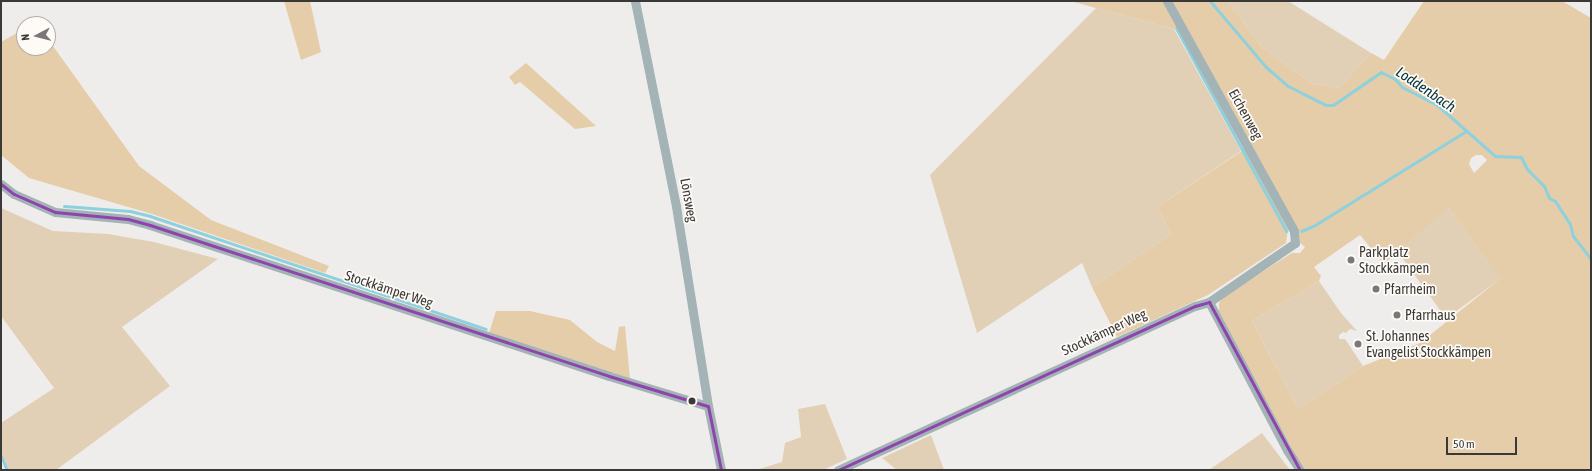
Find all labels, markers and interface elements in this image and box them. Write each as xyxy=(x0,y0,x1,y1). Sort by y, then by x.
north arrow xyxy=(16,16,56,56)
text: N xyxy=(19,33,31,41)
water label: Loddenbach xyxy=(1393,63,1459,115)
street label: Eichenweg xyxy=(1225,86,1267,142)
street label: Lönsweg xyxy=(677,177,701,223)
place label: Parkplatz Stockkämpen xyxy=(1359,244,1429,276)
marker: Parkplatz Stockkämpen xyxy=(1346,255,1356,265)
street label: Stockkämper Weg xyxy=(343,267,435,311)
place label: Pfarrheim xyxy=(1384,281,1436,297)
marker: Pfarrheim xyxy=(1371,284,1381,294)
street label: Stockkämper Weg xyxy=(1059,305,1149,359)
place label: Pfarrhaus xyxy=(1405,307,1455,323)
marker: Pfarrhaus xyxy=(1392,310,1402,320)
place label: St. Johannes Evangelist Stockkämpen xyxy=(1366,328,1491,360)
marker: St. Johannes Evangelist Stockkämpen xyxy=(1353,339,1363,349)
unlabelled marker xyxy=(687,396,697,406)
scale bar xyxy=(1448,429,1519,455)
text: 50 m xyxy=(1453,437,1475,451)

